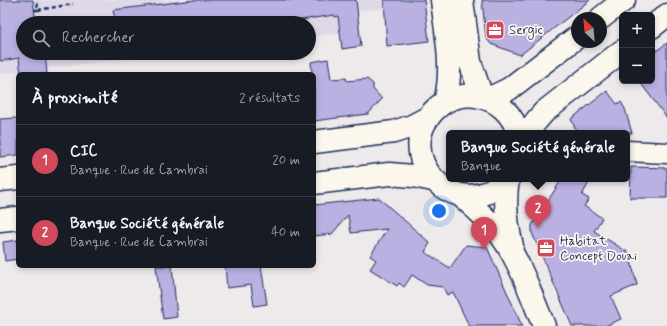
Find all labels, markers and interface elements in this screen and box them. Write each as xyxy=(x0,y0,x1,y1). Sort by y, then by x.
north arrow xyxy=(571,12,607,48)
map controls xyxy=(619,12,655,84)
button: + xyxy=(619,12,655,48)
search box xyxy=(16,16,316,60)
office icon: Sergic xyxy=(484,19,506,41)
place label: Sergic xyxy=(509,22,543,40)
icon: search xyxy=(30,27,52,49)
text: Rechercher xyxy=(62,28,135,48)
button: − xyxy=(619,48,655,84)
text: À proximité xyxy=(32,87,117,109)
text: 2 résultats xyxy=(239,90,300,107)
popup xyxy=(446,130,630,182)
text: Banque Société générale xyxy=(461,138,615,158)
text: CIC xyxy=(70,142,97,162)
text: 1 xyxy=(42,152,48,169)
text: 20 m xyxy=(272,152,300,169)
text: Banque xyxy=(461,158,501,175)
text: Banque · Rue de Cambrai xyxy=(70,162,208,179)
pin: 2 xyxy=(525,195,551,228)
your location xyxy=(429,201,449,221)
text: Banque Société générale xyxy=(70,214,224,234)
pin: 1 xyxy=(471,217,497,250)
text: 2 xyxy=(42,224,48,241)
text: 40 m xyxy=(271,224,300,241)
place label: Habitat Concept Douai xyxy=(560,233,637,265)
text: Banque · Rue de Cambrai xyxy=(70,234,208,251)
office icon: Habitat Concept Douai xyxy=(535,237,557,259)

